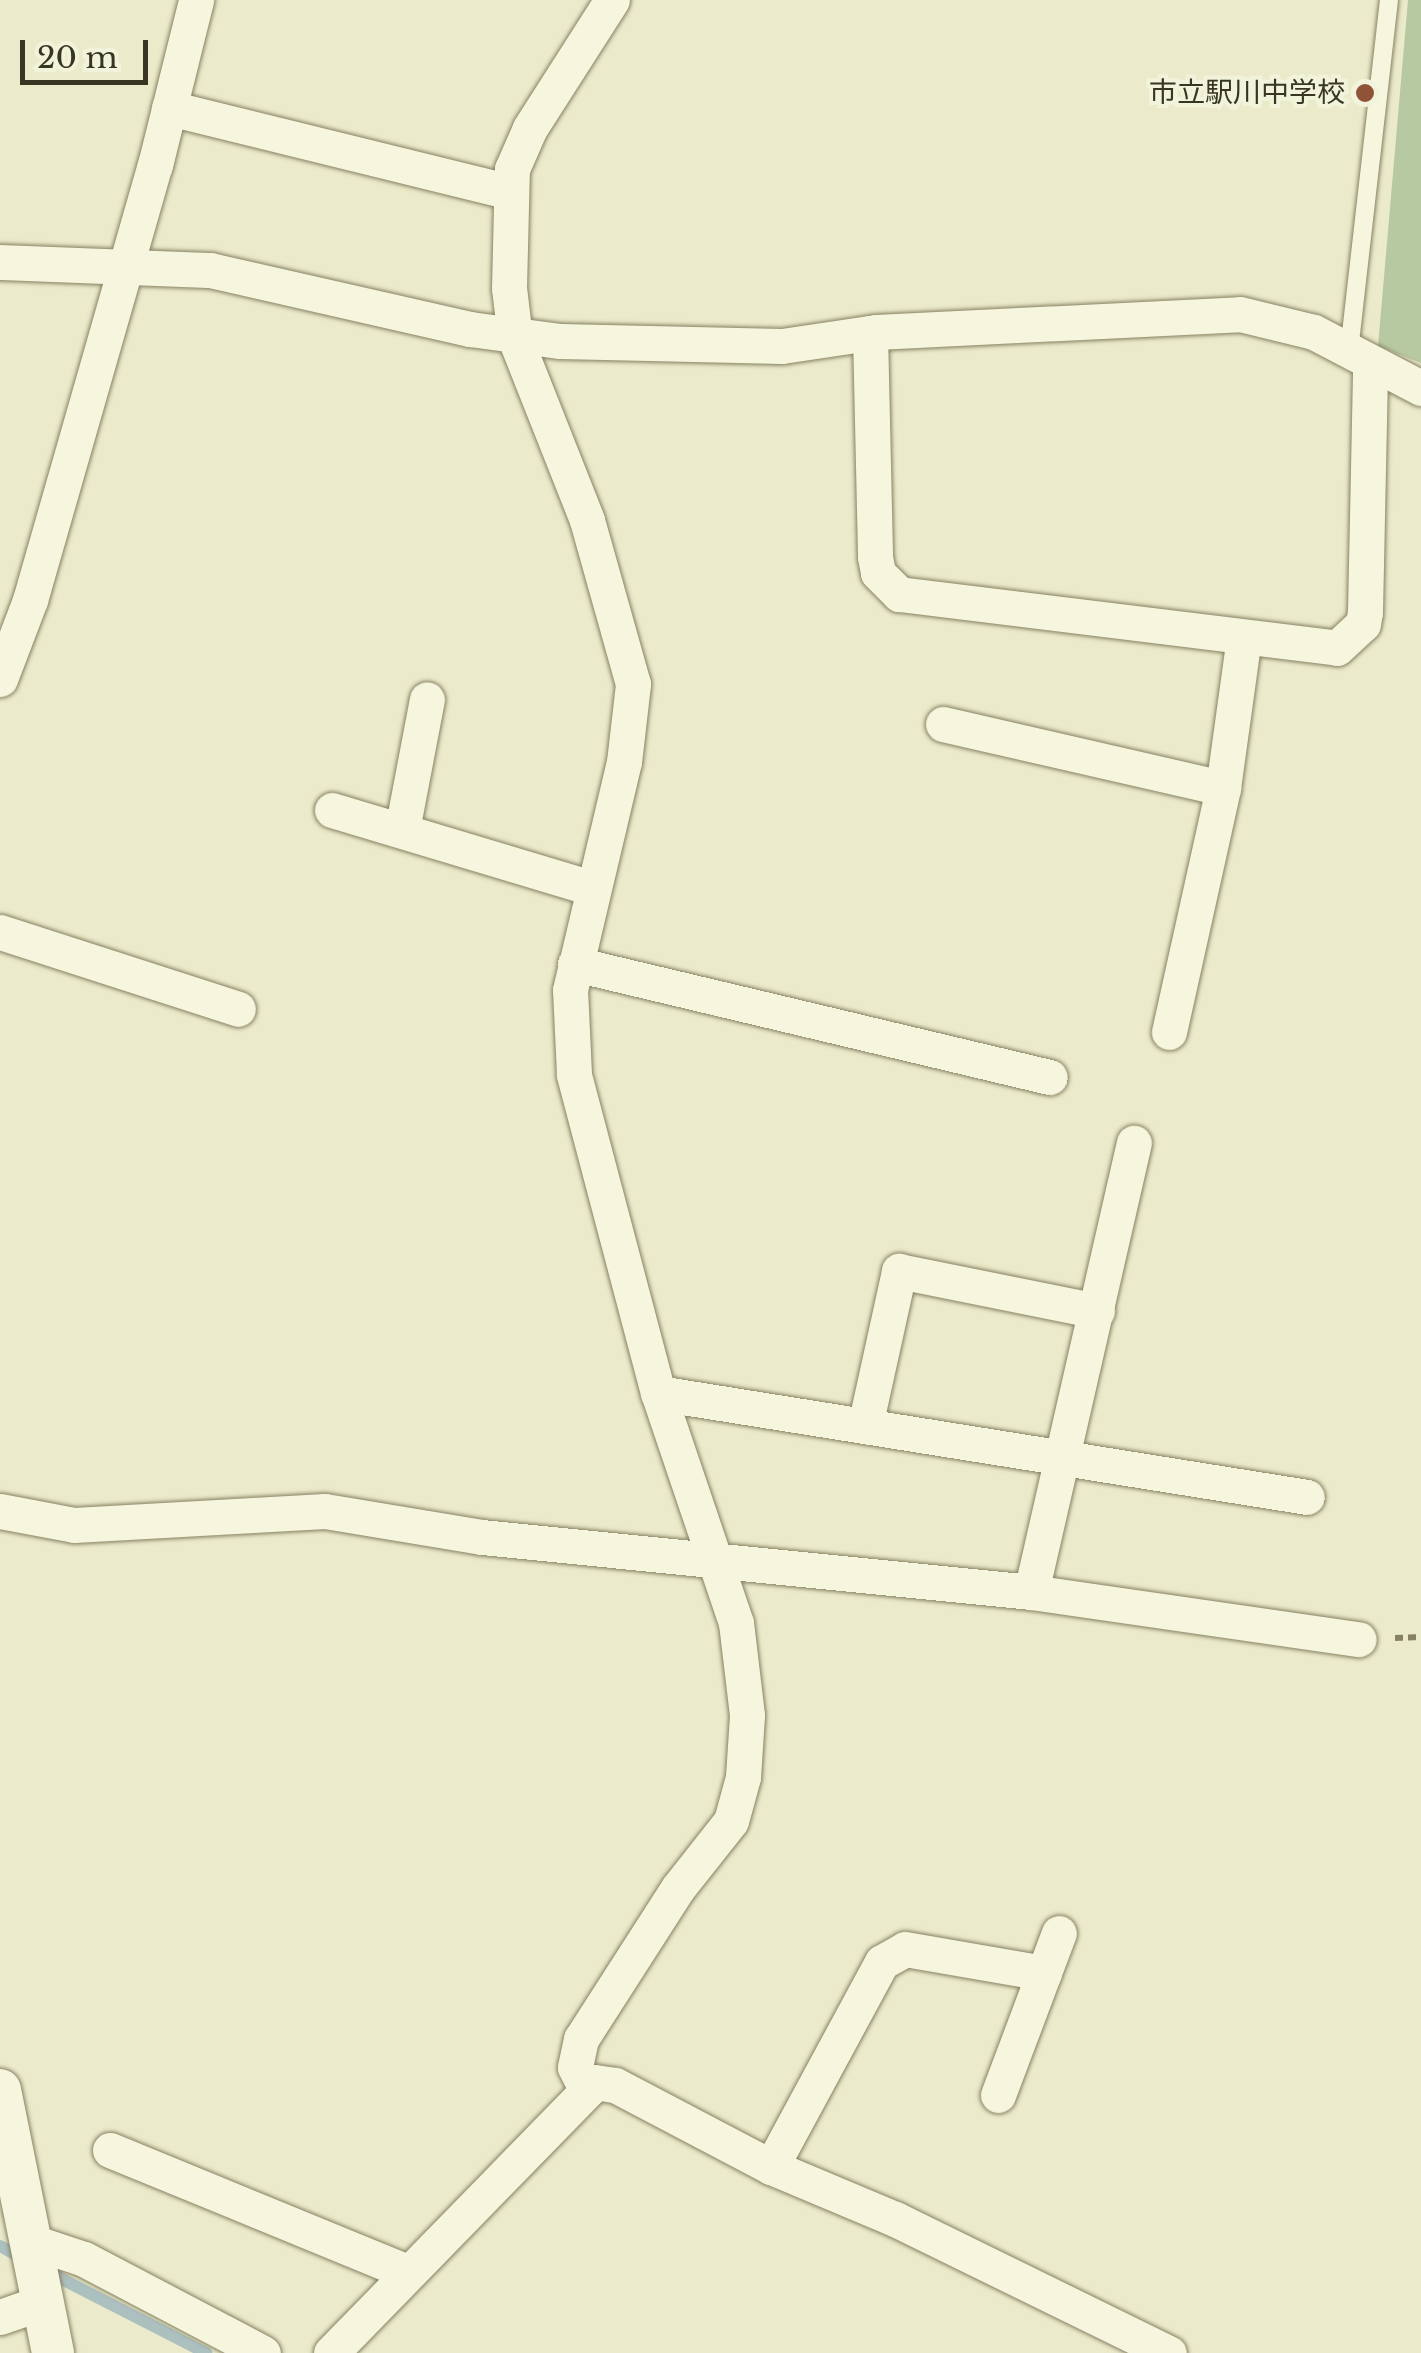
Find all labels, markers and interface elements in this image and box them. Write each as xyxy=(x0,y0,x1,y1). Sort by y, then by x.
scale bar xyxy=(25,20,152,82)
text: 20 m xyxy=(37,39,118,76)
place label: 市立駅川中学校 xyxy=(1149,76,1345,110)
marker: 市立駅川中学校 xyxy=(1354,82,1376,104)

